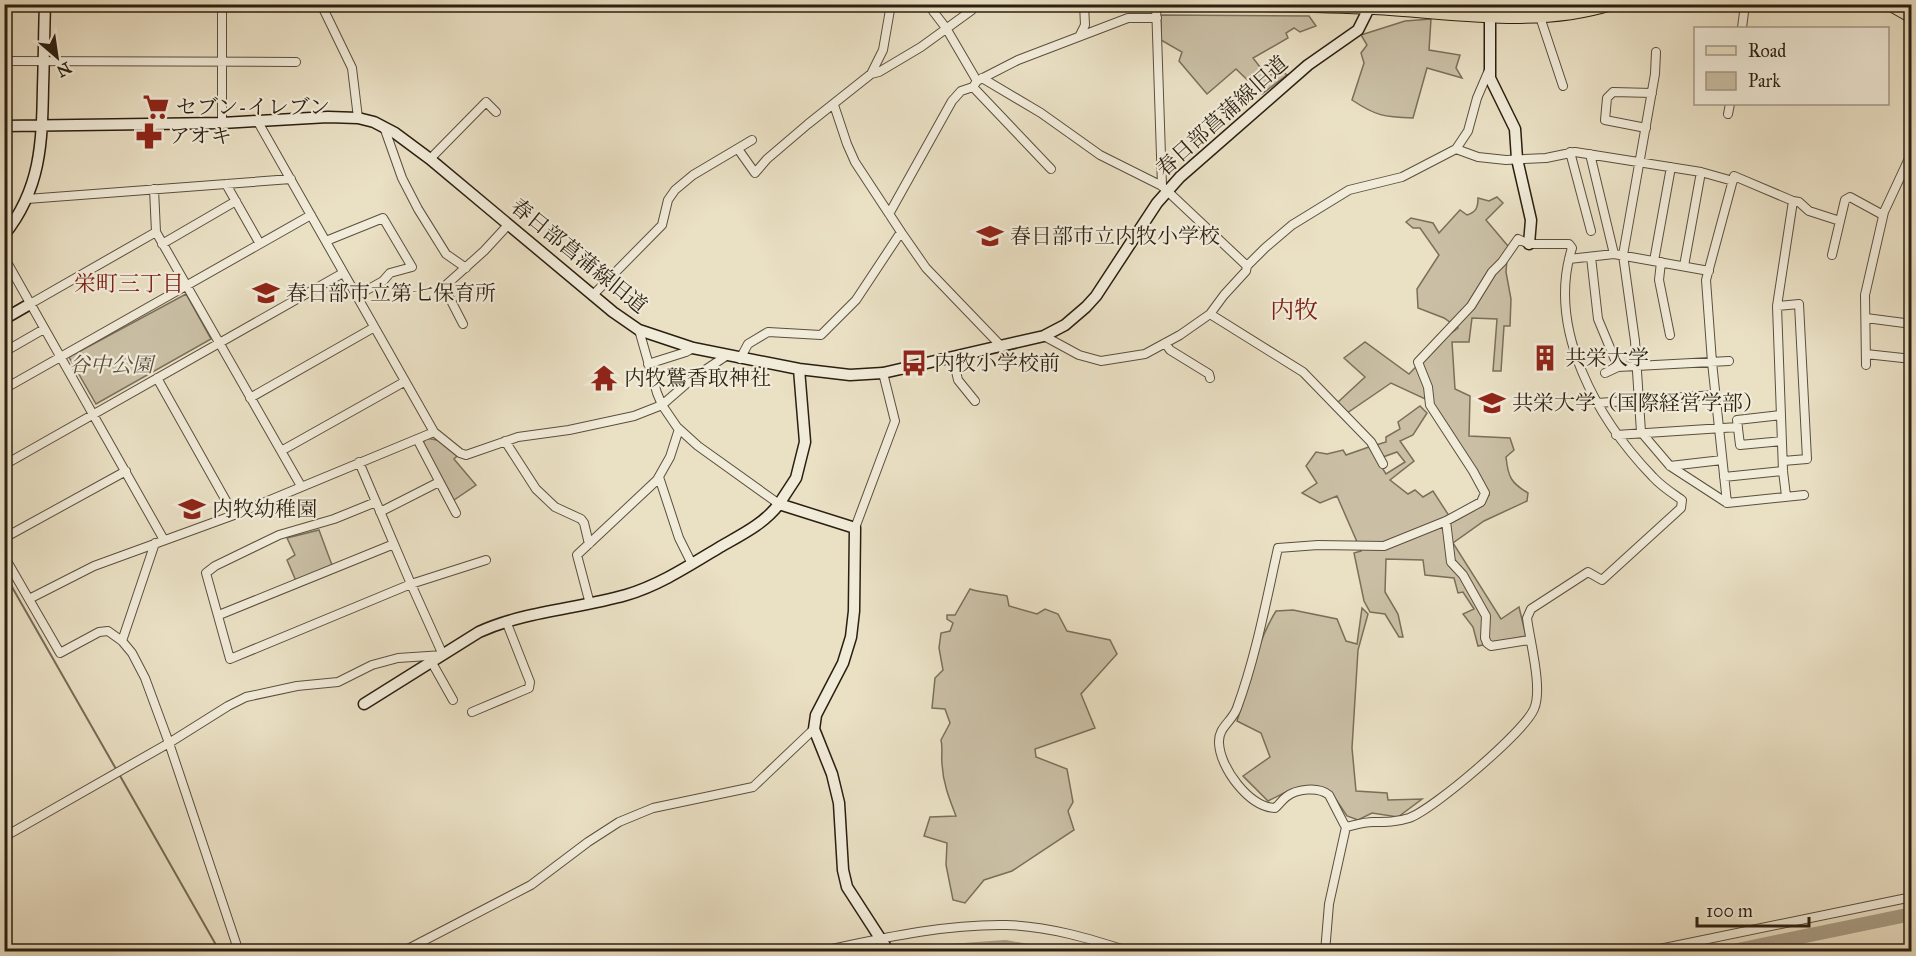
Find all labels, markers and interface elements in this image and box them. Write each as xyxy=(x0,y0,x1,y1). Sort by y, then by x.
north arrow xyxy=(27,27,87,87)
legend xyxy=(1694,27,1889,105)
text: Road xyxy=(1748,40,1786,62)
street label: 春日部菖蒲線旧道 xyxy=(1151,50,1293,182)
text: N xyxy=(53,58,75,81)
text: Park xyxy=(1748,70,1781,92)
supermarket icon: セブン-イレブン xyxy=(141,92,171,122)
place label: セブン-イレブン xyxy=(176,94,330,120)
pharmacy icon: アオキ xyxy=(134,121,164,151)
place label: アオキ xyxy=(169,123,232,149)
street label: 春日部菖蒲線旧道 xyxy=(506,193,652,319)
school or university icon: 春日部市立内牧小学校 xyxy=(975,221,1005,251)
place label: 春日部市立内牧小学校 xyxy=(1010,223,1220,249)
district label: 栄町三丁目 xyxy=(74,270,184,297)
school or university icon: 春日部市立第七保育所 xyxy=(251,278,281,308)
place label: 春日部市立第七保育所 xyxy=(286,280,496,306)
district label: 内牧 xyxy=(1270,295,1318,325)
building icon: 共栄大学 xyxy=(1530,343,1560,373)
place label: 共栄大学 xyxy=(1565,345,1649,371)
bus stop icon: 内牧小学校前 xyxy=(899,348,929,378)
place label: 内牧小学校前 xyxy=(934,350,1060,376)
park label: 谷中公園 xyxy=(69,352,156,378)
temple icon: 内牧鷲香取神社 xyxy=(589,363,619,393)
place label: 内牧鷲香取神社 xyxy=(624,365,771,391)
school or university icon: 共栄大学（国際経営学部） xyxy=(1477,388,1507,418)
place label: 共栄大学（国際経営学部） xyxy=(1512,390,1764,416)
school or university icon: 内牧幼稚園 xyxy=(177,494,207,524)
place label: 内牧幼稚園 xyxy=(212,496,317,522)
scale bar xyxy=(1697,890,1810,928)
text: 100 m xyxy=(1706,900,1753,922)

